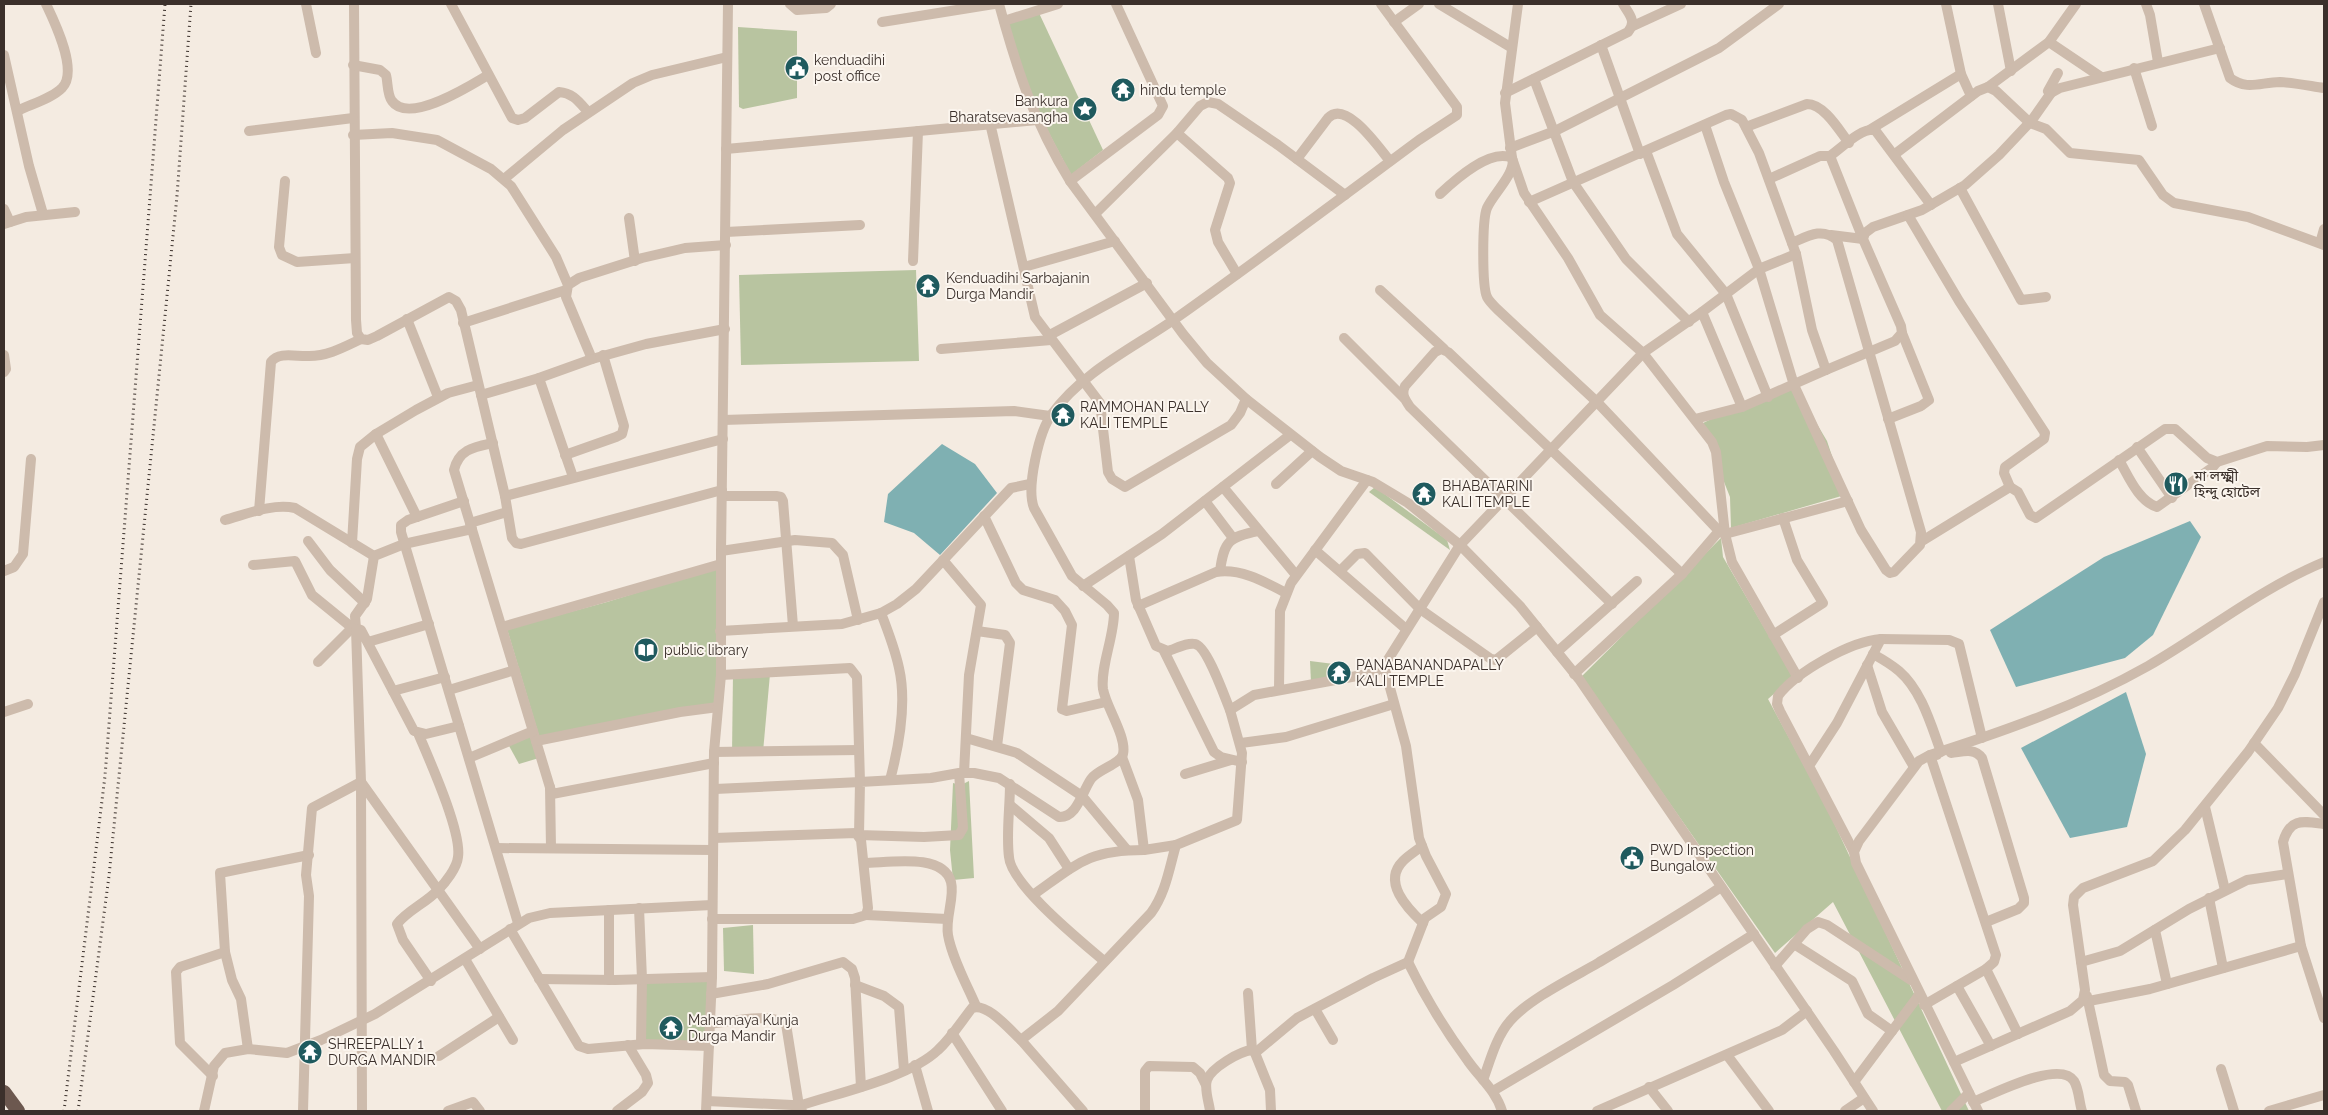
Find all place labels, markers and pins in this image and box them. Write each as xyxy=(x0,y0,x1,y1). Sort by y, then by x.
place label: kenduadihi post office xyxy=(814,52,885,84)
public building icon: kenduadihi post office xyxy=(784,55,810,81)
temple icon: hindu temple xyxy=(1110,77,1136,103)
place label: hindu temple xyxy=(1140,82,1226,98)
place label: Bankura Bharatsevasangha xyxy=(949,93,1068,125)
place icon: Bankura Bharatsevasangha xyxy=(1072,96,1098,122)
place label: Kenduadihi Sarbajanin Durga Mandir xyxy=(946,270,1090,302)
temple icon: Kenduadihi Sarbajanin Durga Mandir xyxy=(915,273,941,299)
place label: RAMMOHAN PALLY KALI TEMPLE xyxy=(1080,399,1209,431)
temple icon: RAMMOHAN PALLY KALI TEMPLE xyxy=(1050,402,1076,428)
place label: মা লক্ষ্মী হিন্দু হোটেল xyxy=(2193,468,2261,500)
restaurant icon: মা লক্ষ্মী হিন্দু হোটেল xyxy=(2163,471,2189,497)
place label: BHABATARINI KALI TEMPLE xyxy=(1442,478,1533,510)
temple icon: BHABATARINI KALI TEMPLE xyxy=(1411,481,1437,507)
library icon: public library xyxy=(633,637,659,663)
place label: public library xyxy=(664,642,749,658)
place label: PANABANANDAPALLY KALI TEMPLE xyxy=(1356,657,1504,689)
temple icon: PANABANANDAPALLY KALI TEMPLE xyxy=(1326,660,1352,686)
place label: PWD Inspection Bungalow xyxy=(1650,842,1754,874)
public building icon: PWD Inspection Bungalow xyxy=(1619,845,1645,871)
place label: Mahamaya Kunja Durga Mandir xyxy=(688,1012,799,1044)
temple icon: Mahamaya Kunja Durga Mandir xyxy=(658,1015,684,1041)
place label: SHREEPALLY 1 DURGA MANDIR xyxy=(328,1036,436,1068)
temple icon: SHREEPALLY 1 DURGA MANDIR xyxy=(297,1039,323,1065)

